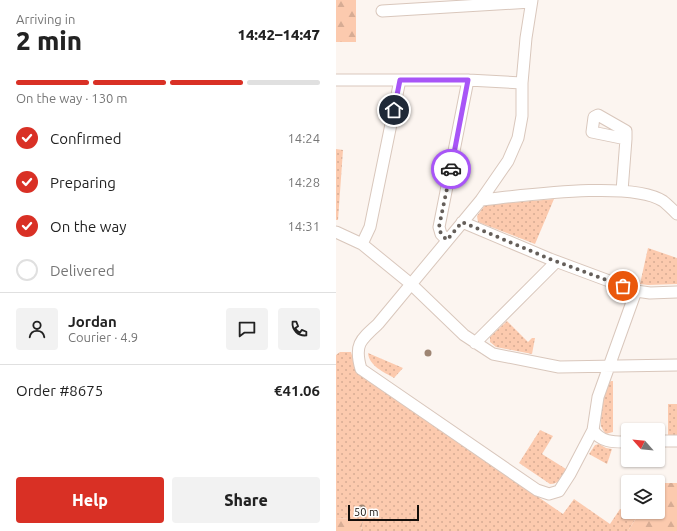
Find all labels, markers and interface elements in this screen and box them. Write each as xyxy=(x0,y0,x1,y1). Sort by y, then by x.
text: Arriving in xyxy=(16,12,75,26)
text: 2 min xyxy=(16,26,82,55)
text: 14:42–14:47 xyxy=(237,26,320,43)
text: On the way · 130 m xyxy=(16,91,128,105)
pin xyxy=(377,93,411,127)
icon: home xyxy=(383,99,405,121)
icon: check xyxy=(16,127,38,149)
text: Confirmed xyxy=(50,130,122,147)
text: 14:24 xyxy=(287,131,320,145)
courier xyxy=(431,149,471,189)
icon: car xyxy=(440,158,462,180)
icon: check xyxy=(16,171,38,193)
text: Preparing xyxy=(50,174,116,191)
text: 14:28 xyxy=(287,175,320,189)
icon: check xyxy=(16,215,38,237)
text: On the way xyxy=(50,218,126,235)
text: 14:31 xyxy=(287,219,320,233)
text: Delivered xyxy=(50,262,115,279)
pin xyxy=(606,269,640,303)
icon: bag xyxy=(612,275,634,297)
button: person xyxy=(16,308,58,350)
button: chat xyxy=(226,308,268,350)
button: phone xyxy=(278,308,320,350)
text: Jordan xyxy=(68,313,117,330)
text: Courier · 4.9 xyxy=(68,330,138,344)
text: Order #8675 xyxy=(16,382,103,399)
text: €41.06 xyxy=(274,382,320,399)
north arrow xyxy=(621,423,665,467)
map controls xyxy=(621,423,665,519)
button: layers xyxy=(621,475,665,519)
button: Help xyxy=(16,477,164,523)
button: Share xyxy=(172,477,320,523)
scale bar xyxy=(348,503,419,522)
text: 50 m xyxy=(354,506,378,518)

